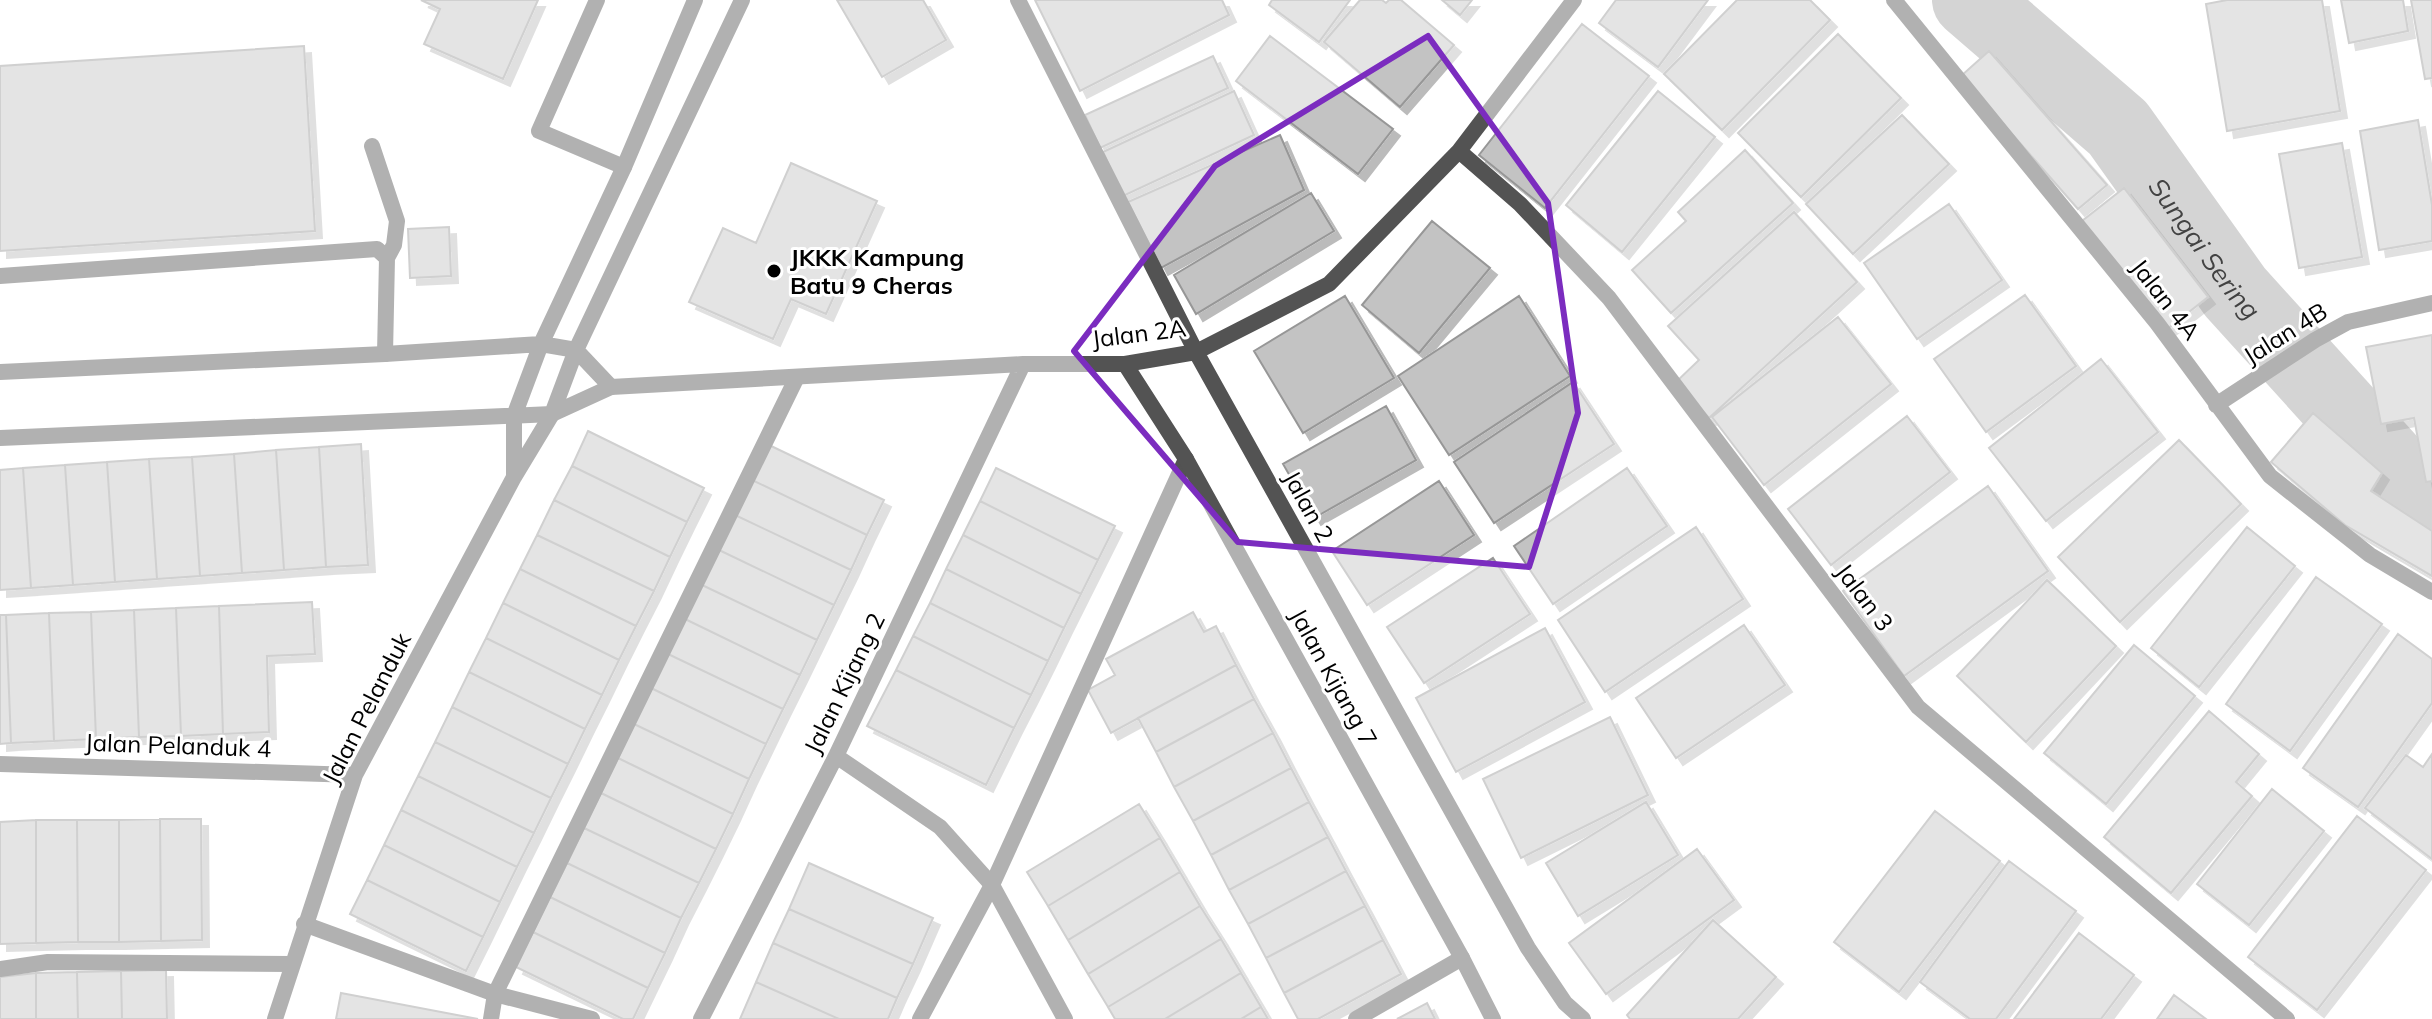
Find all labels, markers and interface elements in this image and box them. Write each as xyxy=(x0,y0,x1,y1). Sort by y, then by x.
water label: Sungai Sering xyxy=(2142,171,2268,326)
place label: JKKK Kampung Batu 9 Cheras xyxy=(790,242,964,300)
street label: Jalan 4A xyxy=(2125,252,2207,346)
marker: JKKK Kampung Batu 9 Cheras xyxy=(765,262,783,280)
street label: Jalan 4B xyxy=(2237,296,2333,370)
street label: Jalan 2A xyxy=(1090,312,1188,354)
street label: Jalan 2 xyxy=(1277,465,1341,547)
street label: Jalan 3 xyxy=(1830,557,1900,637)
street label: Jalan Kijang 7 xyxy=(1284,603,1384,751)
street label: Jalan Kijang 2 xyxy=(797,608,891,758)
street label: Jalan Pelanduk xyxy=(315,627,417,789)
street label: Jalan Pelanduk 4 xyxy=(84,727,272,763)

